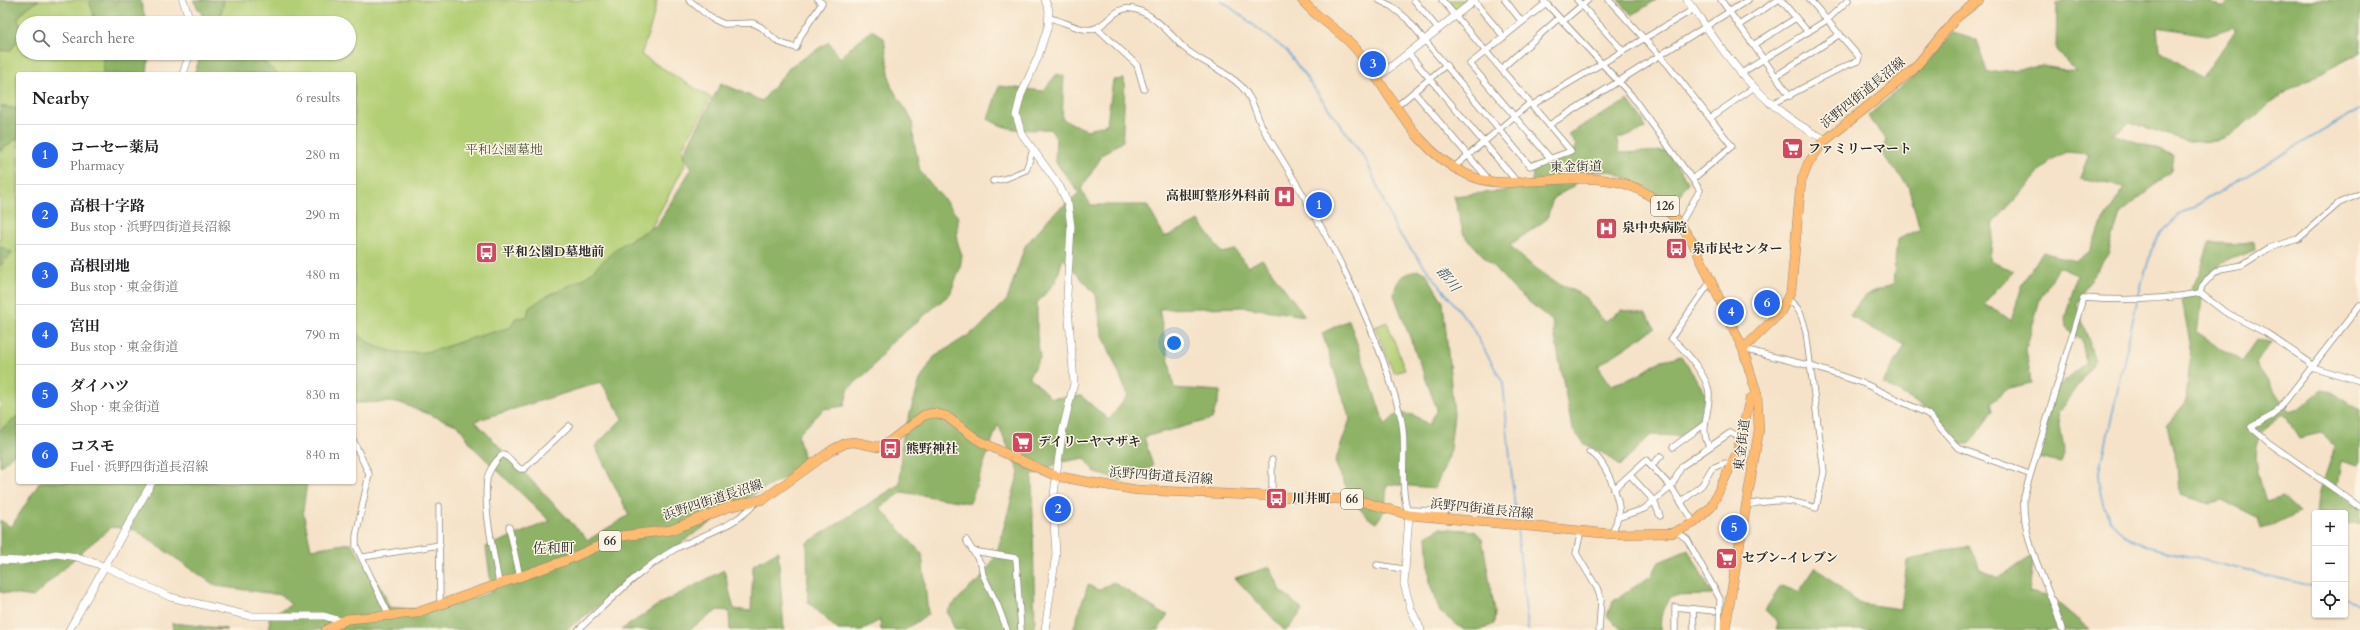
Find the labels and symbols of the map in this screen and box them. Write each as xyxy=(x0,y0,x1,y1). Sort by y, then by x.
pin: 3 xyxy=(1360,49,1386,79)
street label: 浜野四街道長沼線 xyxy=(1817,53,1909,133)
supermarket icon: ファミリーマート xyxy=(1779,136,1805,162)
place label: ファミリーマート xyxy=(1808,140,1912,158)
park label: 平和公園墓地 xyxy=(465,141,543,159)
street label: 東金街道 xyxy=(1550,158,1602,176)
hospital icon: 高根町整形外科前 xyxy=(1272,183,1298,209)
place label: 高根町整形外科前 xyxy=(1166,187,1270,205)
pin: 1 xyxy=(1306,190,1332,220)
road number: 126 xyxy=(1651,196,1679,216)
hospital icon: 泉中央病院 xyxy=(1594,215,1620,241)
place label: 泉中央病院 xyxy=(1622,219,1687,237)
bus stop icon: 泉市民センター xyxy=(1663,236,1689,262)
bus stop icon: 平和公園D墓地前 xyxy=(473,239,499,265)
place label: 泉市民センター xyxy=(1692,240,1782,258)
place label: 平和公園D墓地前 xyxy=(502,243,604,261)
water label: 都川 xyxy=(1432,262,1465,297)
pin: 6 xyxy=(1754,288,1780,318)
pin: 4 xyxy=(1718,297,1744,327)
your location xyxy=(1164,333,1184,353)
street label: 東金街道 xyxy=(1730,418,1754,472)
supermarket icon: デイリーヤマザキ xyxy=(1009,429,1035,455)
place label: デイリーヤマザキ xyxy=(1038,433,1141,451)
bus stop icon: 熊野神社 xyxy=(877,436,903,462)
place label: 熊野神社 xyxy=(906,440,958,458)
street label: 浜野四街道長沼線 xyxy=(1108,463,1214,489)
street label: 浜野四街道長沼線 xyxy=(661,475,765,525)
bus stop icon: 川井町 xyxy=(1264,486,1290,512)
road number: 66 xyxy=(1341,489,1363,509)
place label: 川井町 xyxy=(1292,490,1331,508)
pin: 2 xyxy=(1045,494,1071,524)
street label: 浜野四街道長沼線 xyxy=(1429,495,1535,523)
pin: 5 xyxy=(1721,513,1747,543)
road number: 66 xyxy=(599,531,621,551)
district label: 佐和町 xyxy=(533,539,575,558)
supermarket icon: セブン-イレブン xyxy=(1713,545,1739,571)
place label: セブン-イレブン xyxy=(1742,549,1838,567)

